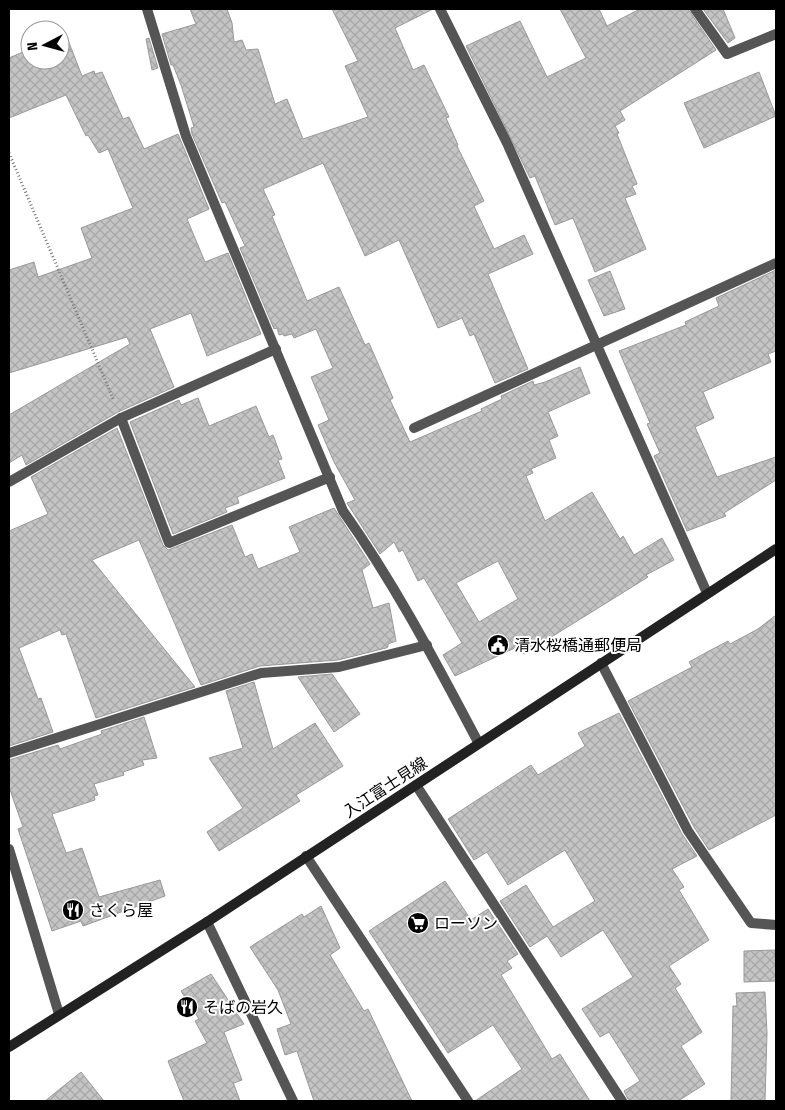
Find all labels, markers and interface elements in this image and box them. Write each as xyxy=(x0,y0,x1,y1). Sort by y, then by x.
north arrow xyxy=(20,20,70,70)
text: N xyxy=(24,41,41,51)
public building icon: 清水桜橋通郵便局 xyxy=(486,633,510,657)
place label: 清水桜橋通郵便局 xyxy=(514,636,642,655)
street label: 入江富士見線 xyxy=(340,753,431,822)
restaurant icon: さくら屋 xyxy=(61,898,85,922)
place label: さくら屋 xyxy=(89,901,153,920)
supermarket icon: ローソン xyxy=(406,911,430,935)
place label: ローソン xyxy=(434,914,498,933)
restaurant icon: そばの岩久 xyxy=(175,995,199,1019)
place label: そばの岩久 xyxy=(203,998,283,1017)

